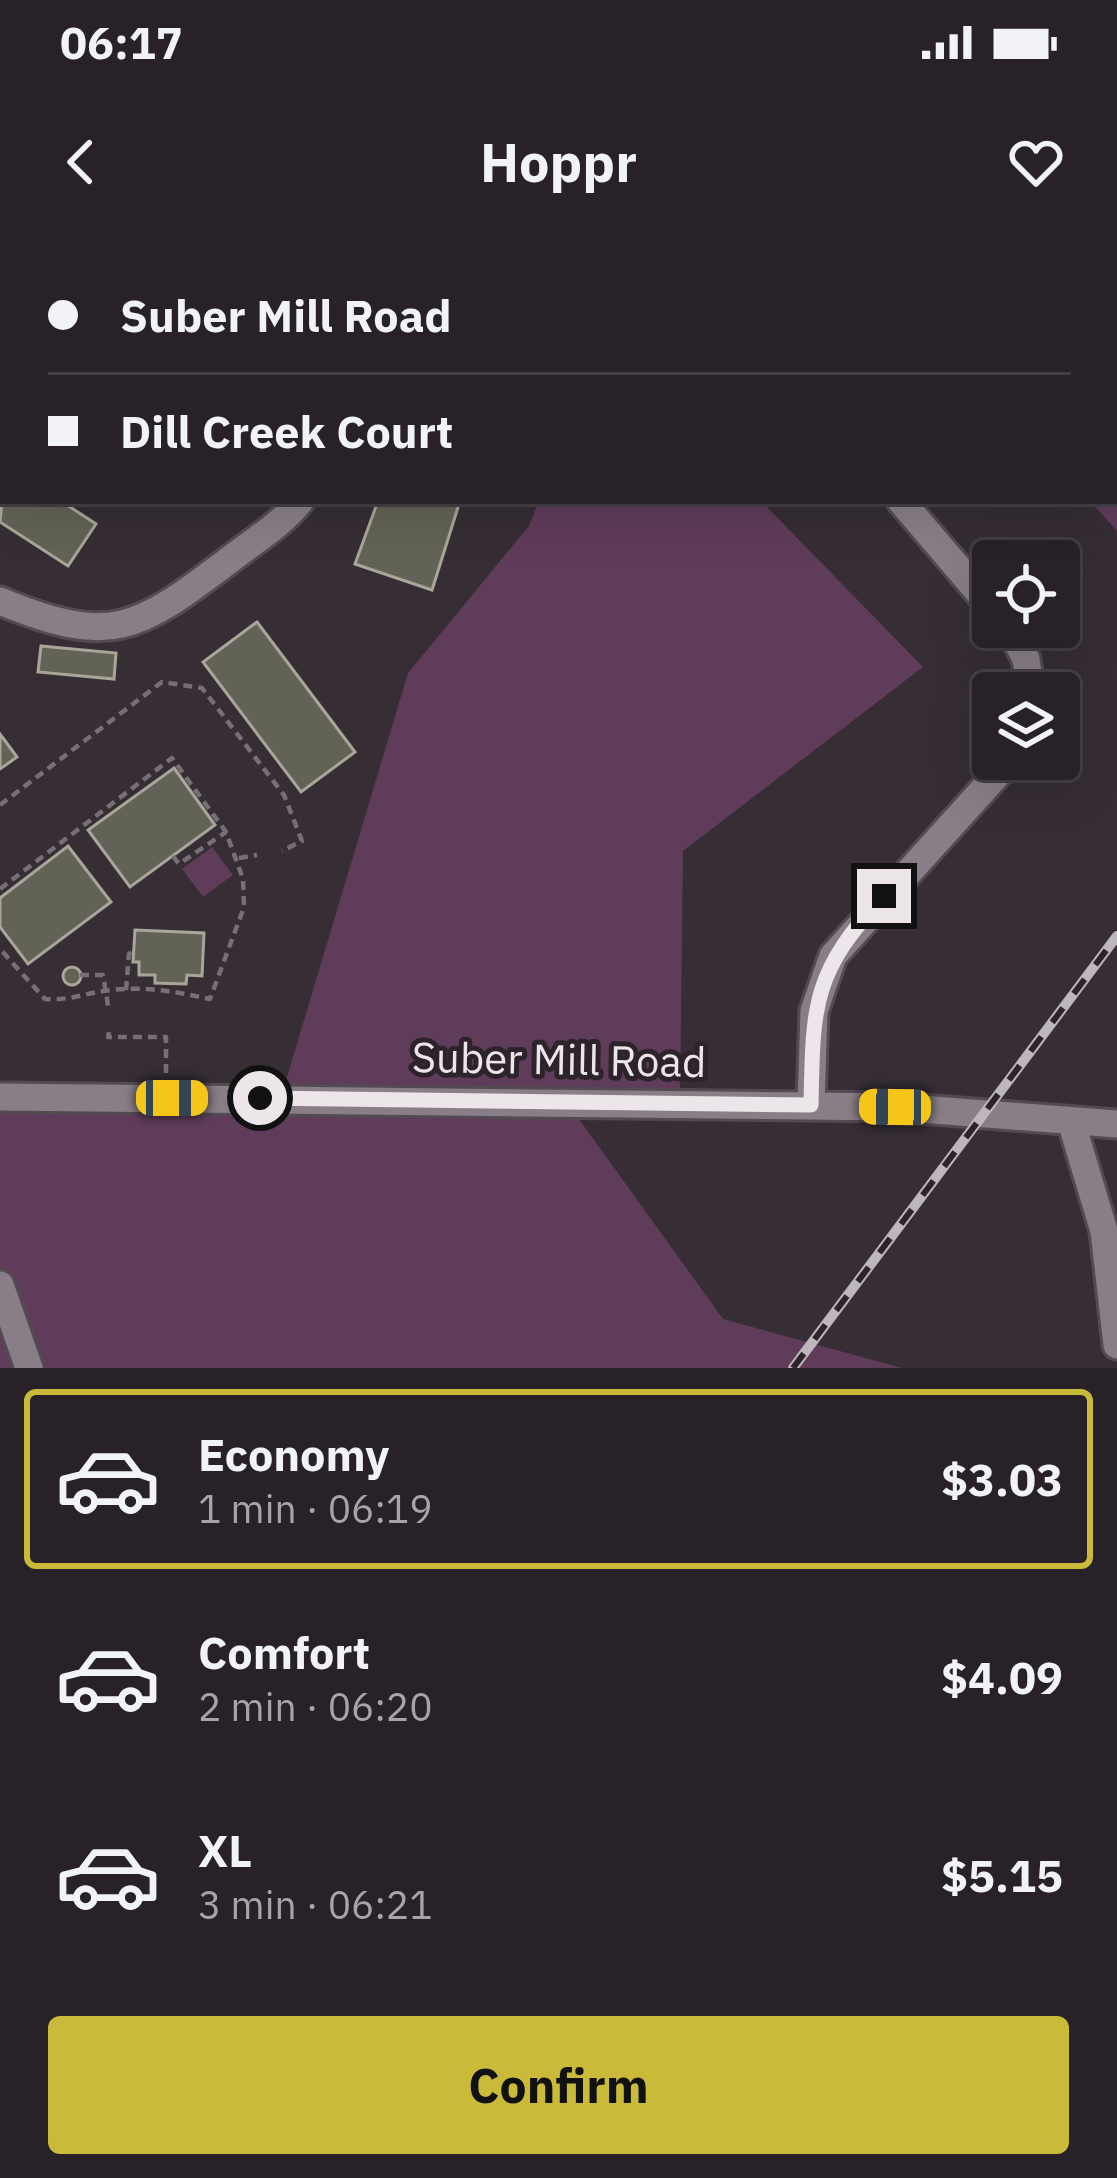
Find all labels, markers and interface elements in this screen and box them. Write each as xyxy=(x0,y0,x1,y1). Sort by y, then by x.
text: 06:17 xyxy=(60,13,183,71)
text: Hoppr xyxy=(480,127,637,197)
icon: back xyxy=(48,129,114,195)
icon: heart xyxy=(1003,129,1069,195)
text: Suber Mill Road xyxy=(120,286,452,344)
text: Dill Creek Court xyxy=(120,402,453,460)
map controls xyxy=(972,540,1080,780)
button: locate xyxy=(972,540,1080,648)
button: layers xyxy=(972,672,1080,780)
route end xyxy=(857,869,911,923)
street label: Suber Mill Road xyxy=(411,1029,707,1089)
route start xyxy=(233,1071,287,1125)
car xyxy=(136,1080,208,1116)
car xyxy=(859,1088,931,1126)
icon: car xyxy=(54,1425,162,1533)
text: Economy xyxy=(198,1425,389,1483)
text: $3.03 xyxy=(941,1450,1063,1508)
text: 1 min · 06:19 xyxy=(198,1483,433,1534)
icon: car xyxy=(54,1623,162,1731)
text: Comfort xyxy=(198,1623,370,1681)
text: $4.09 xyxy=(941,1648,1063,1706)
text: 2 min · 06:20 xyxy=(198,1681,433,1732)
icon: car xyxy=(54,1821,162,1929)
text: XL xyxy=(198,1821,252,1879)
text: $5.15 xyxy=(941,1846,1063,1904)
text: 3 min · 06:21 xyxy=(198,1879,433,1930)
button: Confirm xyxy=(48,2016,1069,2154)

